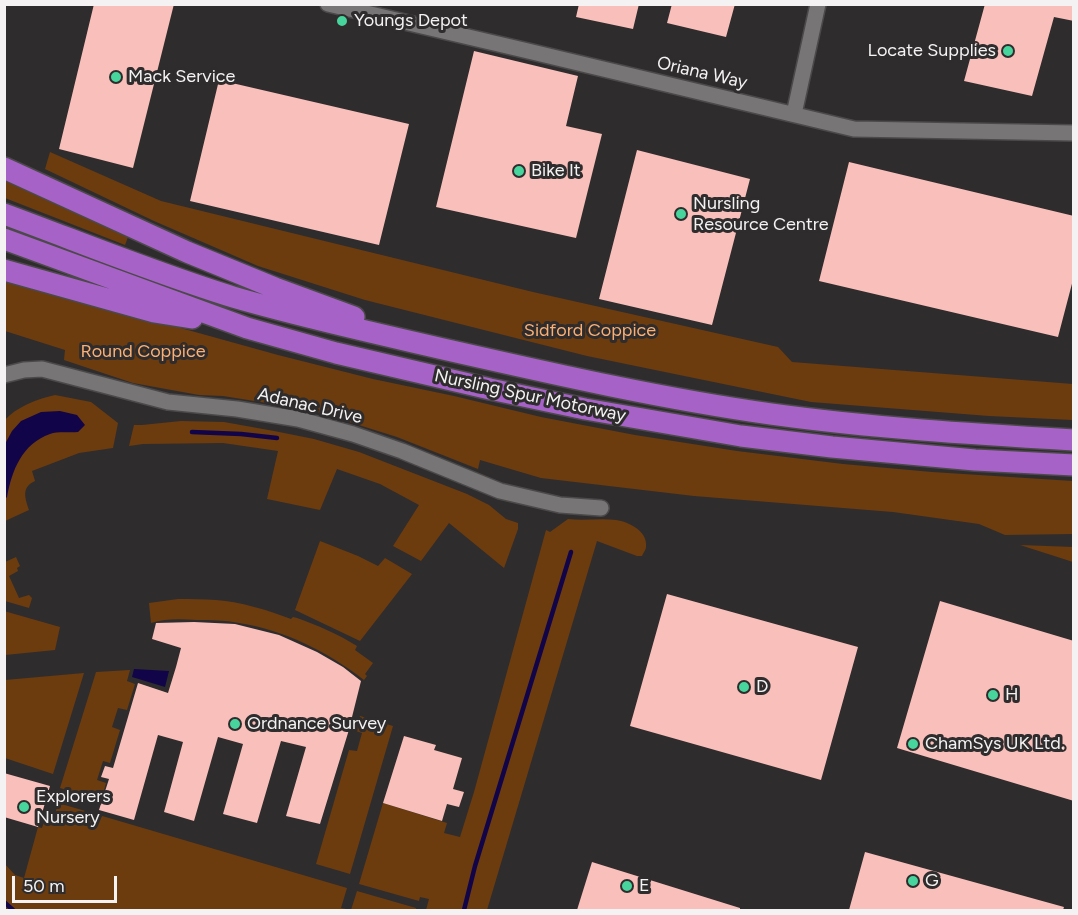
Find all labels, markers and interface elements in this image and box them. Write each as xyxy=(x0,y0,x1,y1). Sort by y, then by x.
place label: Youngs Depot xyxy=(354,10,468,32)
marker: Youngs Depot xyxy=(335,14,349,28)
place label: Locate Supplies xyxy=(868,40,996,62)
marker: Locate Supplies xyxy=(1001,44,1015,58)
street label: Oriana Way xyxy=(655,52,749,94)
place label: Mack Service xyxy=(128,66,235,88)
marker: Mack Service xyxy=(109,70,123,84)
place label: Bike It xyxy=(531,160,581,182)
marker: Bike It xyxy=(512,164,526,178)
place label: Nursling Resource Centre xyxy=(693,193,829,236)
marker: Nursling Resource Centre xyxy=(674,207,688,221)
park label: Sidford Coppice xyxy=(524,320,656,342)
park label: Round Coppice xyxy=(80,341,206,363)
street label: Nursling Spur Motorway xyxy=(432,365,628,427)
street label: Adanac Drive xyxy=(256,383,364,429)
place label: D xyxy=(756,676,768,698)
marker: D xyxy=(737,680,751,694)
place label: H xyxy=(1005,684,1019,706)
marker: H xyxy=(986,688,1000,702)
place label: Ordnance Survey xyxy=(247,713,386,735)
marker: Ordnance Survey xyxy=(228,717,242,731)
place label: ChamSys UK Ltd. xyxy=(925,733,1064,755)
marker: ChamSys UK Ltd. xyxy=(906,737,920,751)
place label: Explorers Nursery xyxy=(36,786,111,828)
marker: Explorers Nursery xyxy=(17,800,31,814)
scale bar xyxy=(15,864,120,902)
place label: G xyxy=(925,870,939,892)
marker: G xyxy=(906,874,920,888)
text: 50 m xyxy=(23,875,65,897)
place label: E xyxy=(639,875,650,897)
marker: E xyxy=(620,879,634,893)

